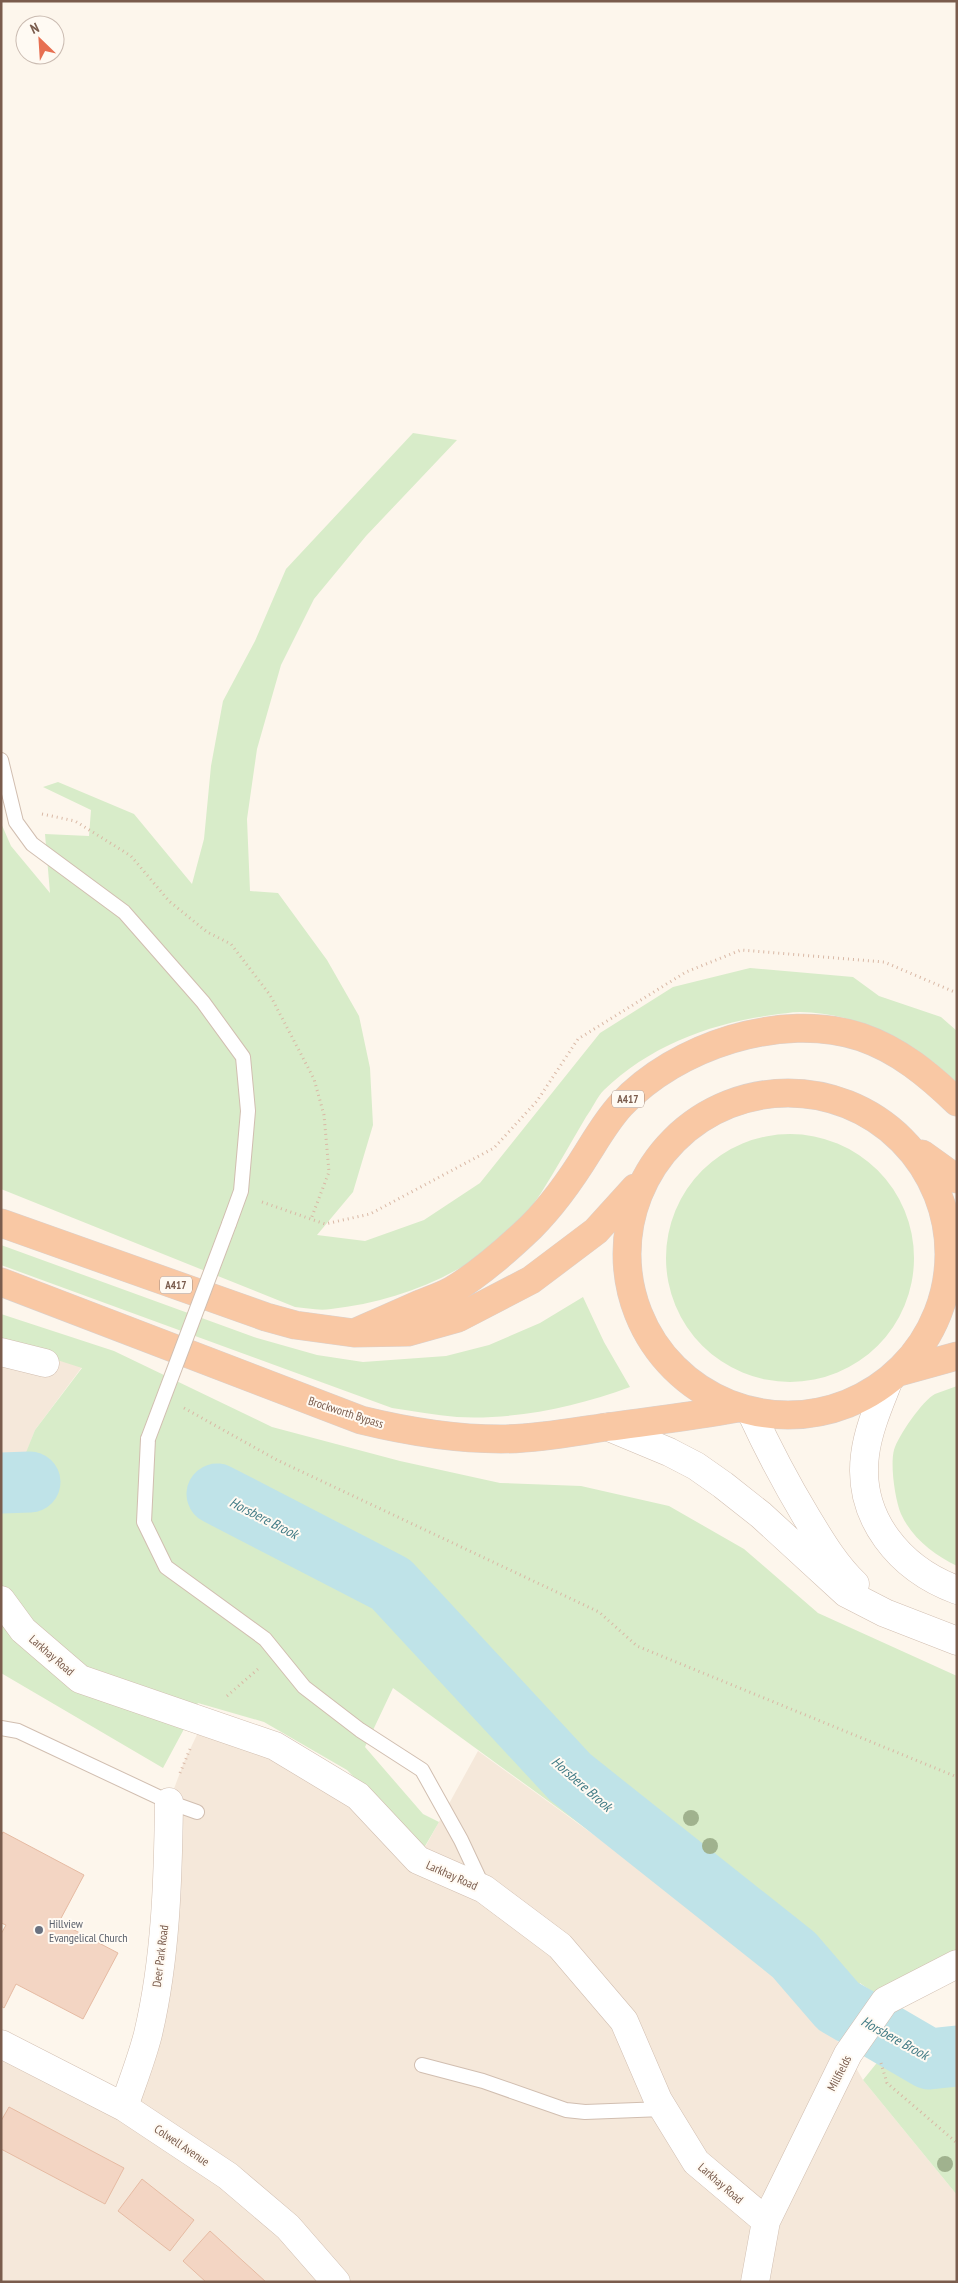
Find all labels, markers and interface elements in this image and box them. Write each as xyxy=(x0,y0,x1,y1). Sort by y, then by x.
north arrow xyxy=(15,15,65,65)
text: N xyxy=(27,18,42,38)
road number: A417 xyxy=(612,1090,644,1108)
road number: A417 xyxy=(160,1276,192,1294)
street label: Brockworth Bypass xyxy=(306,1393,386,1431)
water label: Horsbere Brook xyxy=(227,1493,303,1544)
street label: Larkhay Road xyxy=(26,1631,78,1679)
water label: Horsbere Brook xyxy=(548,1753,617,1816)
street label: Larkhay Road xyxy=(424,1857,480,1893)
place label: Hillview Evangelical Church xyxy=(49,1916,128,1945)
marker: Hillview Evangelical Church xyxy=(33,1924,45,1936)
street label: Deer Park Road xyxy=(149,1924,171,1988)
water label: Horsbere Brook xyxy=(858,2012,933,2065)
street label: Millfields xyxy=(824,2053,854,2093)
street label: Colwell Avenue xyxy=(152,2121,212,2169)
street label: Larkhay Road xyxy=(695,2159,747,2207)

